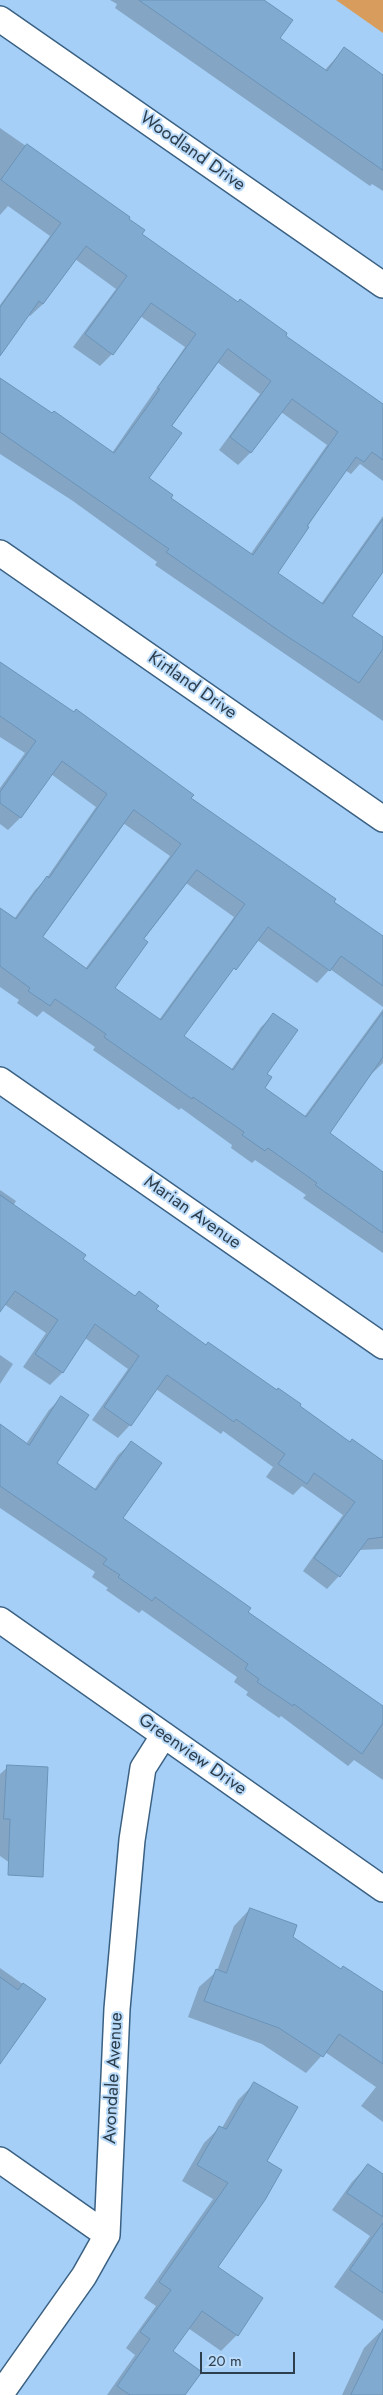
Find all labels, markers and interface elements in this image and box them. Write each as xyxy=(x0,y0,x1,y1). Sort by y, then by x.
street label: Woodland Drive xyxy=(135,108,249,196)
street label: Kirtland Drive xyxy=(144,648,240,724)
street label: Marian Avenue xyxy=(139,1172,245,1254)
street label: Greenview Drive xyxy=(134,1710,250,1800)
street label: Avondale Avenue xyxy=(100,2012,128,2144)
scale bar xyxy=(203,2342,298,2374)
text: 20 m xyxy=(208,2350,242,2372)

